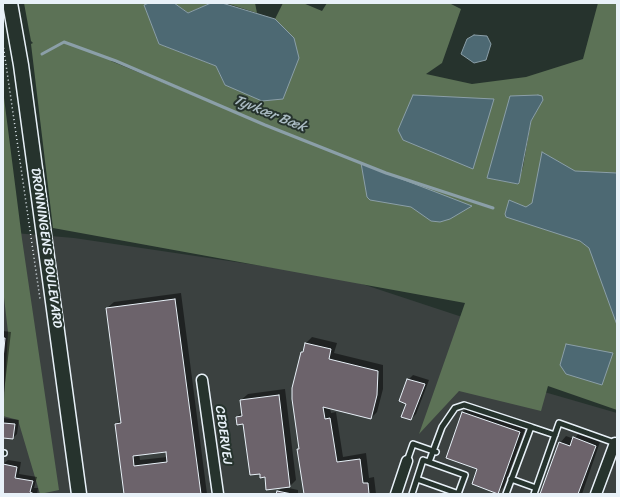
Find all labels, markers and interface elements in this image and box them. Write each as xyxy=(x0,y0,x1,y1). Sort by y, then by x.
water label: Tyvkær Bæk xyxy=(231,92,309,136)
street label: DRONNINGENS BOULEVARD xyxy=(27,167,65,329)
street label: CEDERVEJ xyxy=(211,405,235,465)

